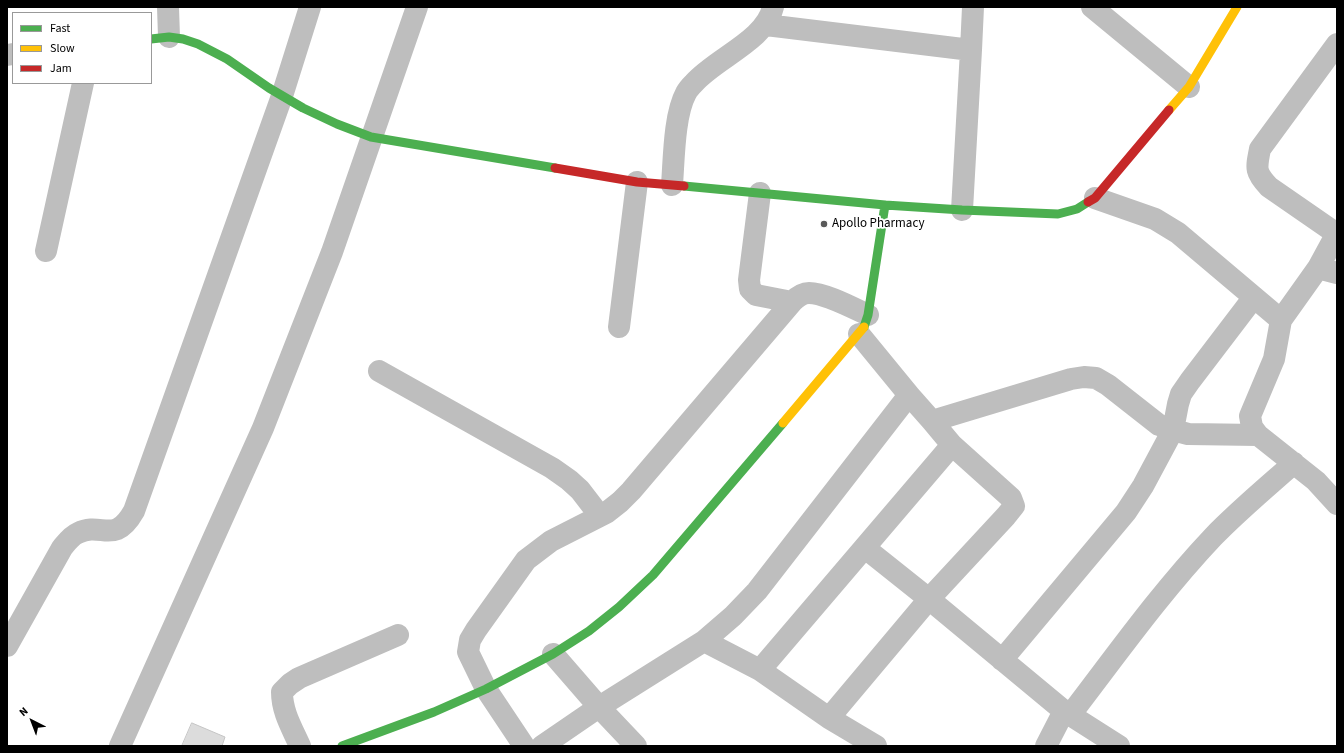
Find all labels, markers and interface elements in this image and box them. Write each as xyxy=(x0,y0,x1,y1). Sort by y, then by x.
legend xyxy=(12,12,152,84)
text: Fast xyxy=(50,20,70,37)
text: Slow xyxy=(50,40,75,57)
text: Jam xyxy=(50,60,72,77)
place label: Apollo Pharmacy xyxy=(832,216,924,232)
marker: Apollo Pharmacy xyxy=(819,219,829,229)
north arrow xyxy=(12,701,52,741)
text: N xyxy=(16,704,31,720)

